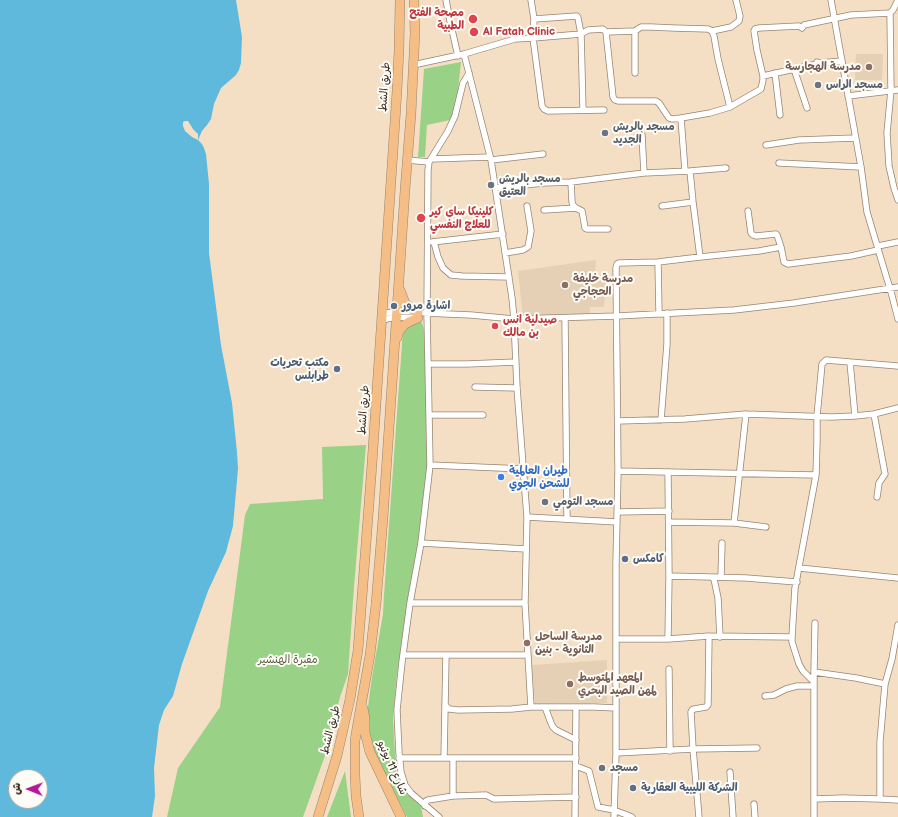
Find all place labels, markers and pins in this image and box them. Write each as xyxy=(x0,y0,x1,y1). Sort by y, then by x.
place label: مصحة الفتح الطبية xyxy=(409,6,464,32)
marker: مصحة الفتح الطبية xyxy=(467,13,479,25)
place label: Al Fatah Clinic xyxy=(483,25,555,39)
marker: Al Fatah Clinic xyxy=(468,26,480,38)
place label: مدرسة الهجارسة xyxy=(785,60,861,74)
marker: مدرسة الهجارسة xyxy=(864,62,874,72)
place label: مسجد الراس xyxy=(826,78,883,92)
marker: مسجد الراس xyxy=(813,80,823,90)
place label: مسجد بالريش الجديد xyxy=(613,120,675,146)
marker: مسجد بالريش الجديد xyxy=(600,128,610,138)
place label: مسجد بالريش العتيق xyxy=(499,172,561,198)
marker: مسجد بالريش العتيق xyxy=(486,180,496,190)
place label: كلينيكا ساي كير للعلاج النفسي xyxy=(430,205,494,231)
marker: كلينيكا ساي كير للعلاج النفسي xyxy=(415,212,427,224)
place label: مدرسة خليفة الحجاجي xyxy=(573,272,633,298)
marker: مدرسة خليفة الحجاجي xyxy=(560,280,570,290)
place label: اشارة مرور xyxy=(402,299,450,313)
marker: اشارة مرور xyxy=(389,301,399,311)
place label: صيدلية انس بن مالك xyxy=(503,313,557,339)
marker: صيدلية انس بن مالك xyxy=(490,321,500,331)
place label: مكتب تحريات طرابلس xyxy=(270,356,329,382)
marker: مكتب تحريات طرابلس xyxy=(332,364,342,374)
place label: طيران العالمية للشحن الجوي xyxy=(509,464,569,490)
marker: طيران العالمية للشحن الجوي xyxy=(496,472,506,482)
place label: مسجد التومي xyxy=(553,495,613,509)
marker: مسجد التومي xyxy=(540,497,550,507)
place label: كامكس xyxy=(633,552,664,566)
marker: كامكس xyxy=(620,554,630,564)
place label: مدرسة الساحل الثانوية - بنين xyxy=(535,630,602,656)
marker: مدرسة الساحل الثانوية - بنين xyxy=(522,638,532,648)
place label: المعهد المتوسط لمهن الصيد البحري xyxy=(578,671,657,697)
marker: المعهد المتوسط لمهن الصيد البحري xyxy=(565,679,575,689)
place label: مسجد xyxy=(610,761,638,775)
marker: مسجد xyxy=(597,763,607,773)
place label: الشركة الليبية العقارية xyxy=(641,781,738,795)
marker: الشركة الليبية العقارية xyxy=(628,783,638,793)

